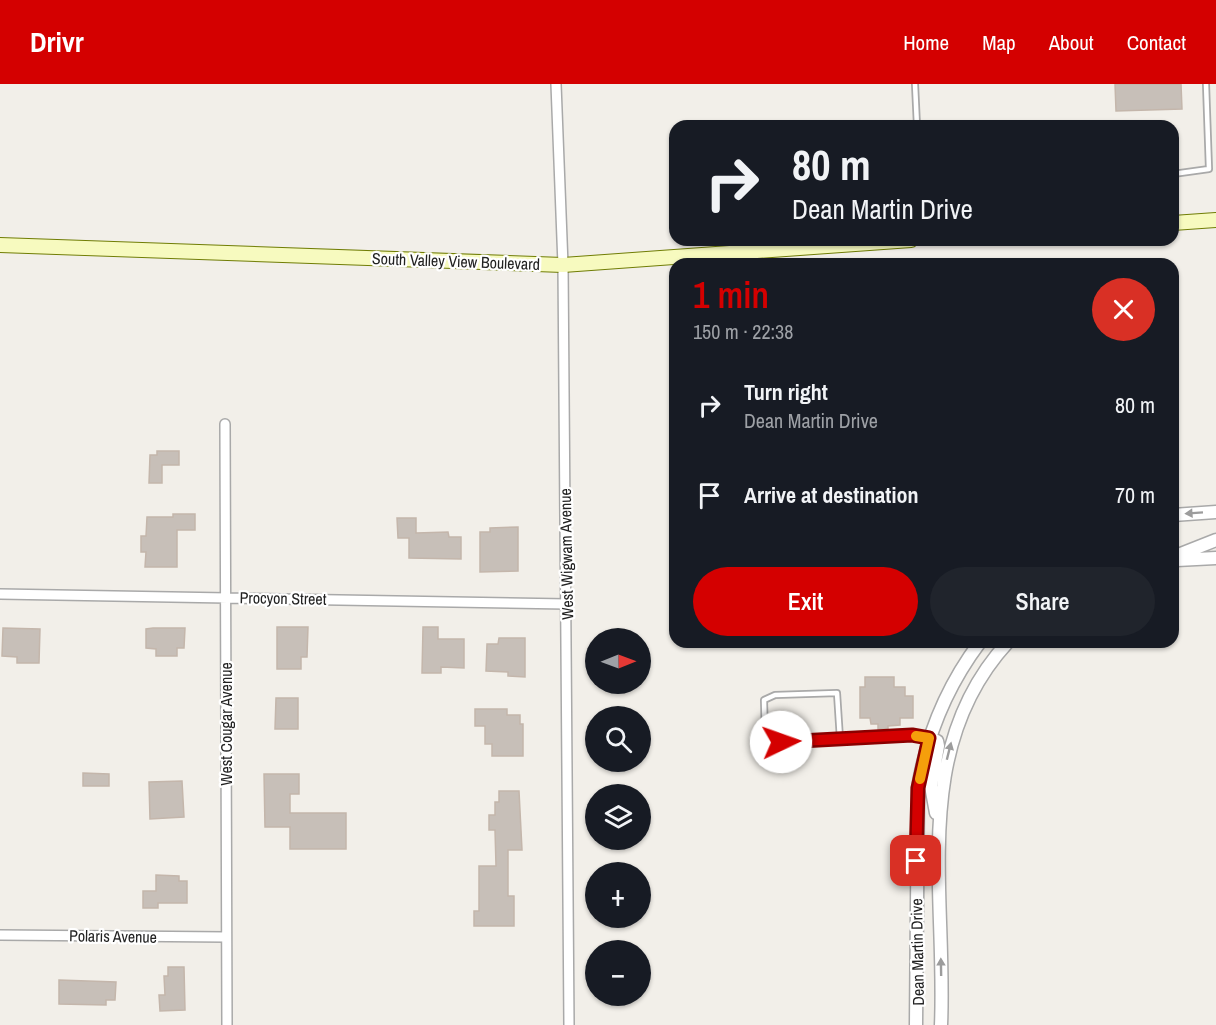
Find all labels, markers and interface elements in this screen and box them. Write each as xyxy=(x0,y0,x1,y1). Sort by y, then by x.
text: Drivr xyxy=(30,23,84,61)
text: Home xyxy=(903,28,949,57)
text: Map xyxy=(982,28,1016,57)
text: About xyxy=(1049,28,1094,57)
text: Contact xyxy=(1127,28,1186,57)
text: 80 m xyxy=(792,137,871,193)
icon: right xyxy=(693,144,771,222)
text: Dean Martin Drive xyxy=(792,191,973,227)
street label: South Valley View Boulevard xyxy=(372,247,540,275)
text: 1 min xyxy=(693,271,769,319)
button: close xyxy=(1092,278,1155,341)
text: 150 m · 22:38 xyxy=(693,318,793,345)
text: Turn right xyxy=(744,377,828,407)
icon: right xyxy=(693,389,726,422)
text: 80 m xyxy=(1115,390,1155,420)
text: Dean Martin Drive xyxy=(744,407,878,434)
icon: arrive xyxy=(693,479,726,512)
text: Arrive at destination xyxy=(744,480,918,510)
text: 70 m xyxy=(1115,480,1155,510)
street label: West Wigwam Avenue xyxy=(554,488,578,620)
one-way arrow xyxy=(1185,508,1204,518)
button: Exit xyxy=(693,567,918,636)
button: Share xyxy=(930,567,1155,636)
street label: Procyon Street xyxy=(239,586,327,610)
north arrow xyxy=(585,628,651,694)
map controls xyxy=(585,628,651,1006)
street label: West Cougar Avenue xyxy=(215,662,237,786)
button: search xyxy=(585,706,651,772)
position arrow xyxy=(749,710,813,774)
one-way arrow xyxy=(944,742,954,761)
button: layers xyxy=(585,784,651,850)
pin xyxy=(890,835,941,886)
icon: arrive xyxy=(899,844,932,877)
button: + xyxy=(585,862,651,928)
street label: Dean Martin Drive xyxy=(905,898,929,1006)
street label: Polaris Avenue xyxy=(69,924,157,948)
button: − xyxy=(585,940,651,1006)
one-way arrow xyxy=(936,957,946,976)

